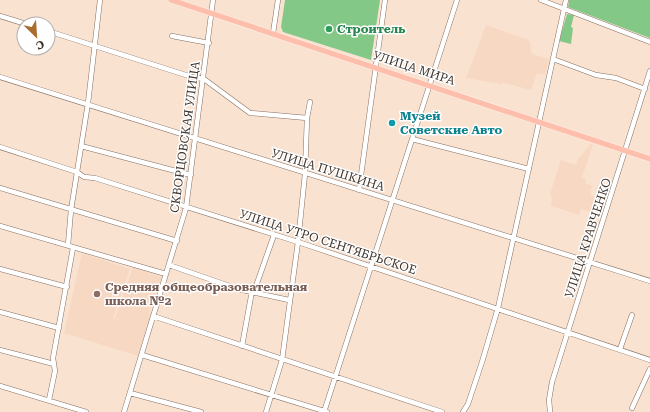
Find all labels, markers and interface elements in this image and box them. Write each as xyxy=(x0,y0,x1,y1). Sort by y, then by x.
north arrow xyxy=(16,16,56,56)
place label: Строитель xyxy=(337,22,405,36)
marker: Строитель xyxy=(324,24,334,34)
text: С xyxy=(34,37,46,52)
street label: УЛИЦА МИРА xyxy=(371,48,458,88)
street label: СКВОРЦОВСКАЯ УЛИЦА xyxy=(167,60,203,214)
place label: Музей Советские Авто xyxy=(400,109,503,137)
marker: Музей Советские Авто xyxy=(387,118,397,128)
street label: УЛИЦА ПУШКИНА xyxy=(270,146,387,194)
street label: УЛИЦА КРАВЧЕНКО xyxy=(562,176,614,300)
street label: УЛИЦА УТРО СЕНТЯБРЬСКОЕ xyxy=(238,207,418,277)
place label: Средняя общеобразовательная школа №2 xyxy=(105,280,308,308)
marker: Средняя общеобразовательная школа №2 xyxy=(92,289,102,299)

